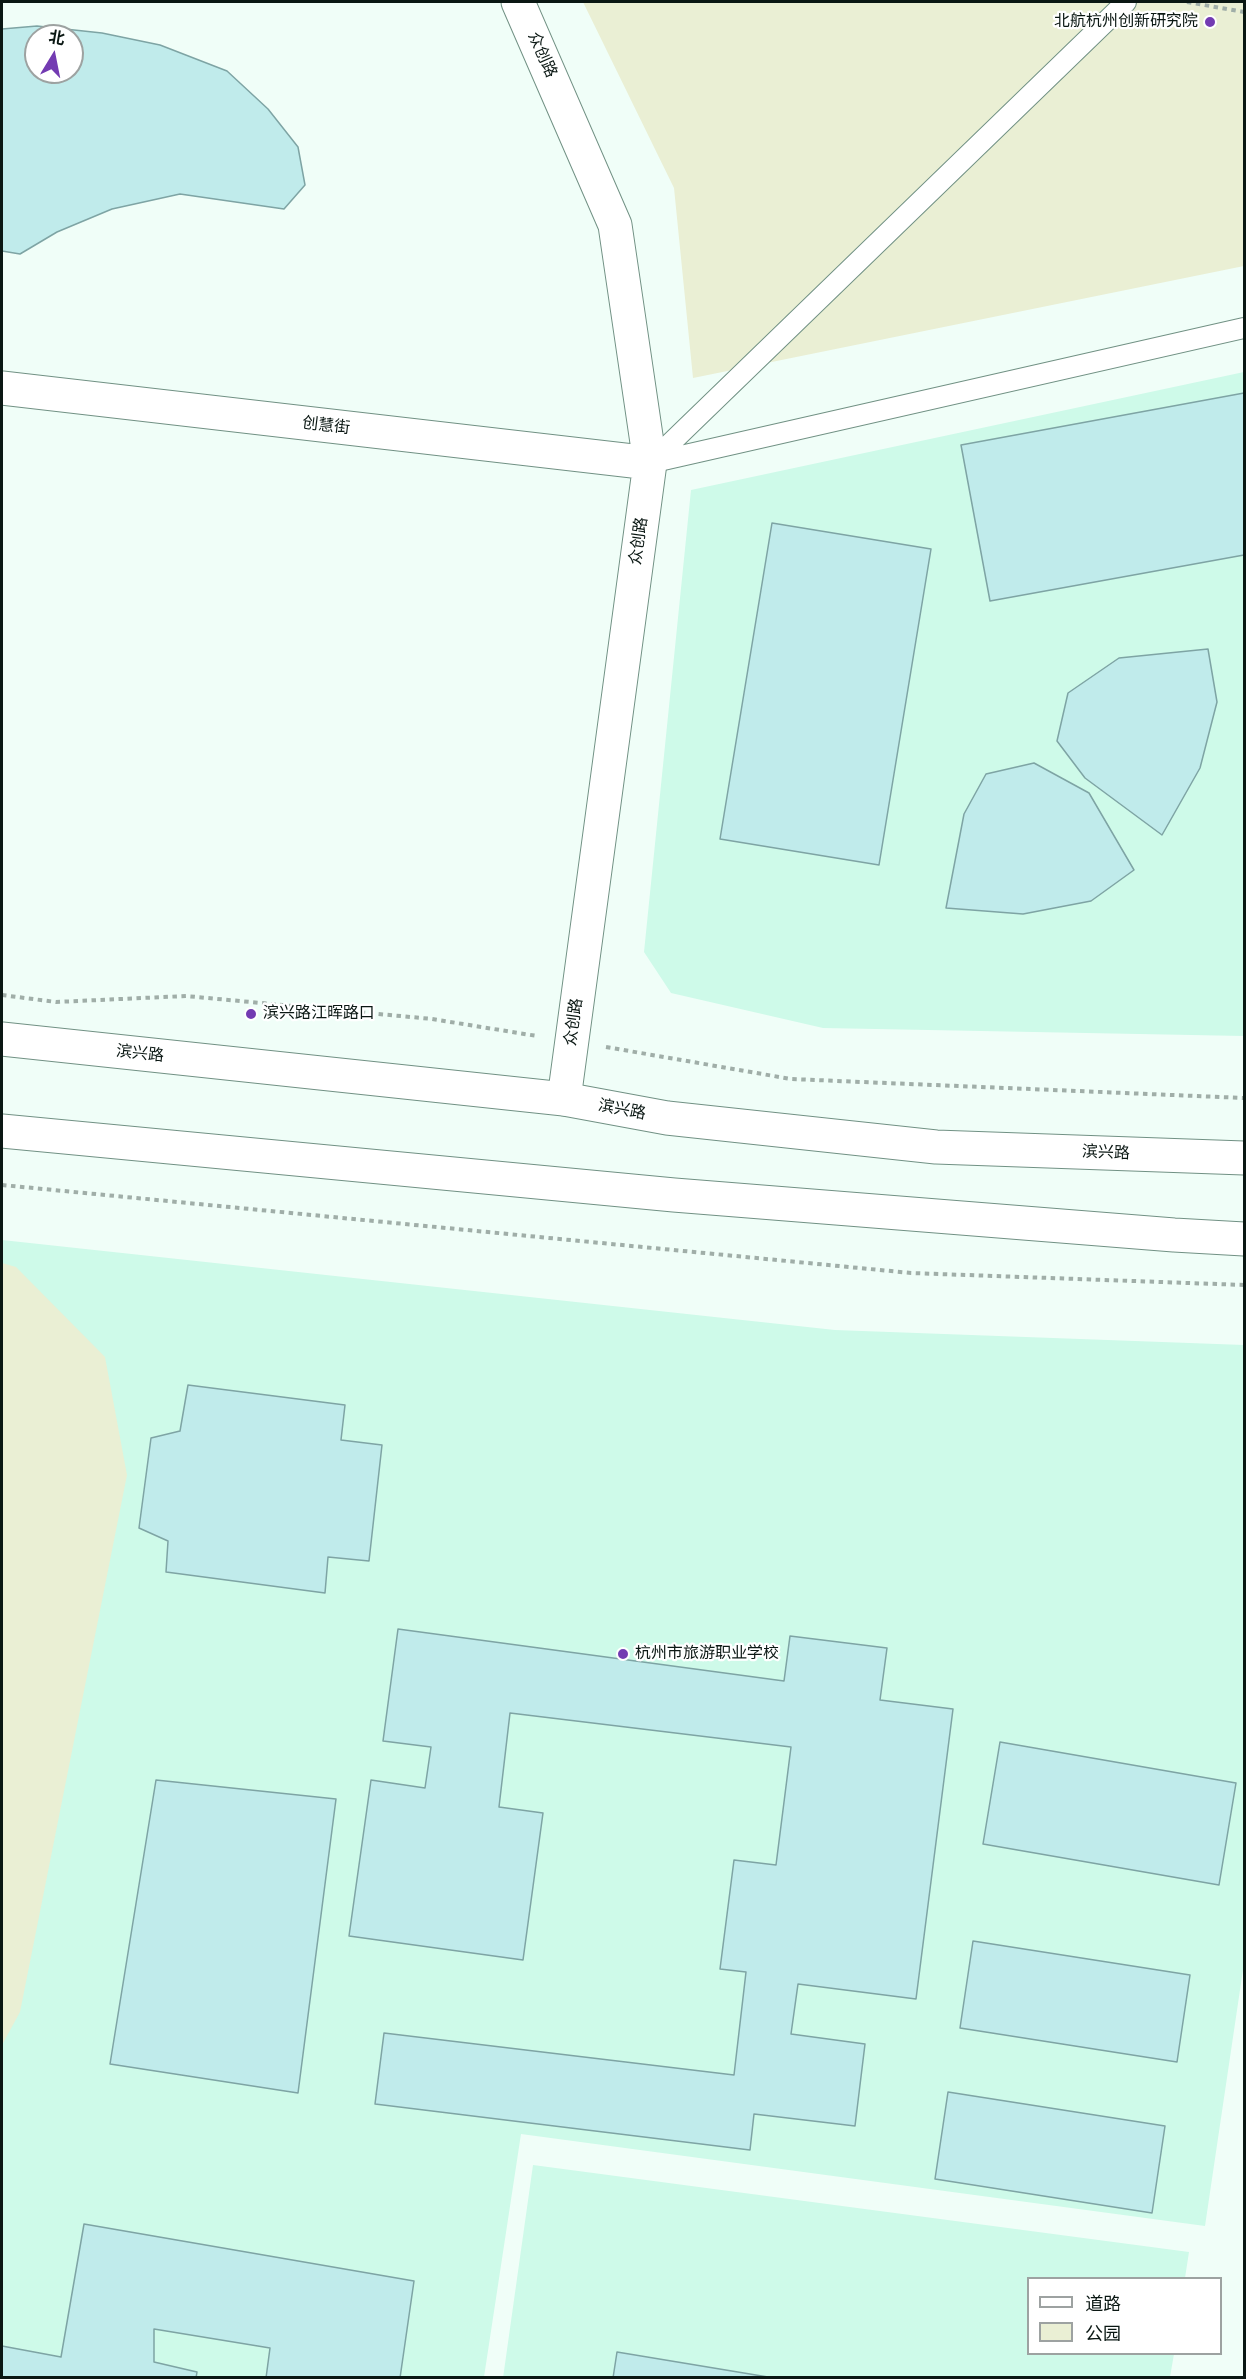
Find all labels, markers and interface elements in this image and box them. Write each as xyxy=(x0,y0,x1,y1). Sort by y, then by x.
place label: 北航杭州创新研究院 xyxy=(1054,12,1198,32)
marker: 北航杭州创新研究院 xyxy=(1203,15,1217,29)
north arrow xyxy=(24,24,84,84)
text: 北 xyxy=(47,28,66,48)
street label: 众创路 xyxy=(523,29,561,81)
street label: 创慧街 xyxy=(301,414,351,438)
street label: 众创路 xyxy=(626,516,652,566)
street label: 众创路 xyxy=(561,997,587,1047)
place label: 滨兴路江晖路口 xyxy=(263,1004,375,1024)
marker: 滨兴路江晖路口 xyxy=(244,1007,258,1021)
street label: 滨兴路 xyxy=(115,1042,165,1066)
street label: 滨兴路 xyxy=(597,1096,647,1124)
street label: 滨兴路 xyxy=(1082,1143,1130,1163)
place label: 杭州市旅游职业学校 xyxy=(635,1644,779,1664)
marker: 杭州市旅游职业学校 xyxy=(616,1647,630,1661)
legend xyxy=(1027,2277,1222,2355)
text: 道路 xyxy=(1085,2294,1121,2314)
text: 公园 xyxy=(1085,2324,1121,2344)

